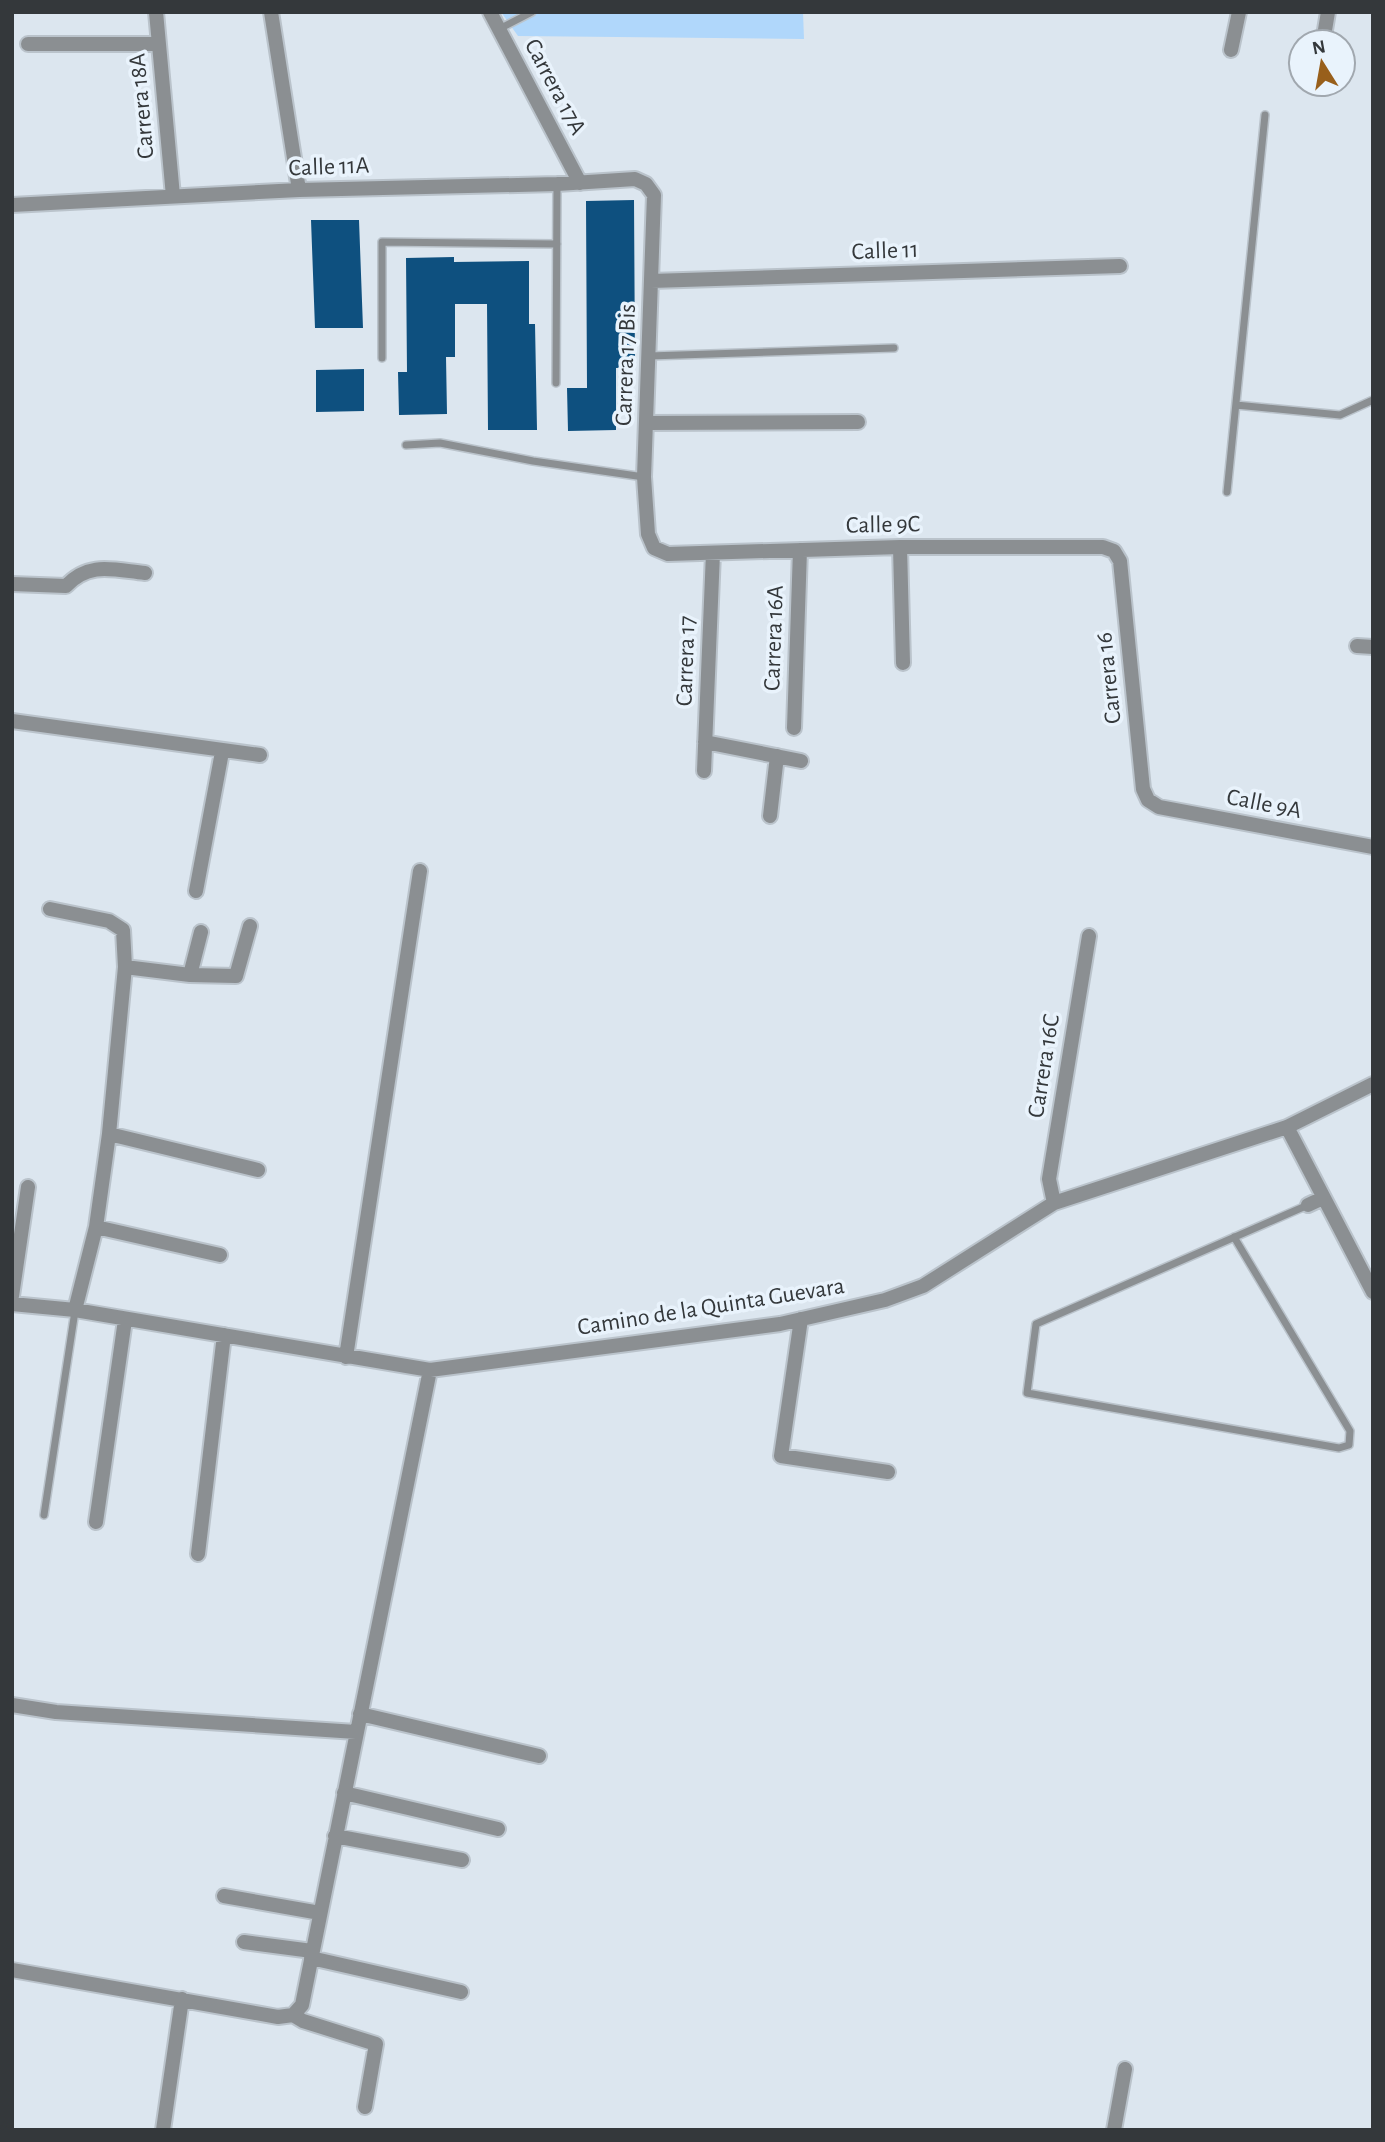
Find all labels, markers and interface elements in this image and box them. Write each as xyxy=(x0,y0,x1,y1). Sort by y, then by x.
north arrow xyxy=(1287,28,1357,98)
street label: Carrera 17A xyxy=(520,35,590,139)
text: N xyxy=(1311,37,1327,58)
street label: Carrera 18A xyxy=(125,52,159,160)
street label: Calle 11A xyxy=(288,154,370,180)
street label: Calle 11 xyxy=(851,238,919,264)
street label: Carrera 17 Bis xyxy=(612,304,640,426)
street label: Calle 9C xyxy=(846,512,920,538)
street label: Carrera 16A xyxy=(760,585,788,691)
street label: Carrera 17 xyxy=(672,615,700,707)
street label: Carrera 16 xyxy=(1092,631,1126,725)
street label: Calle 9A xyxy=(1225,785,1304,823)
street label: Carrera 16C xyxy=(1024,1013,1064,1119)
street label: Camino de la Quinta Guevara xyxy=(576,1274,846,1340)

